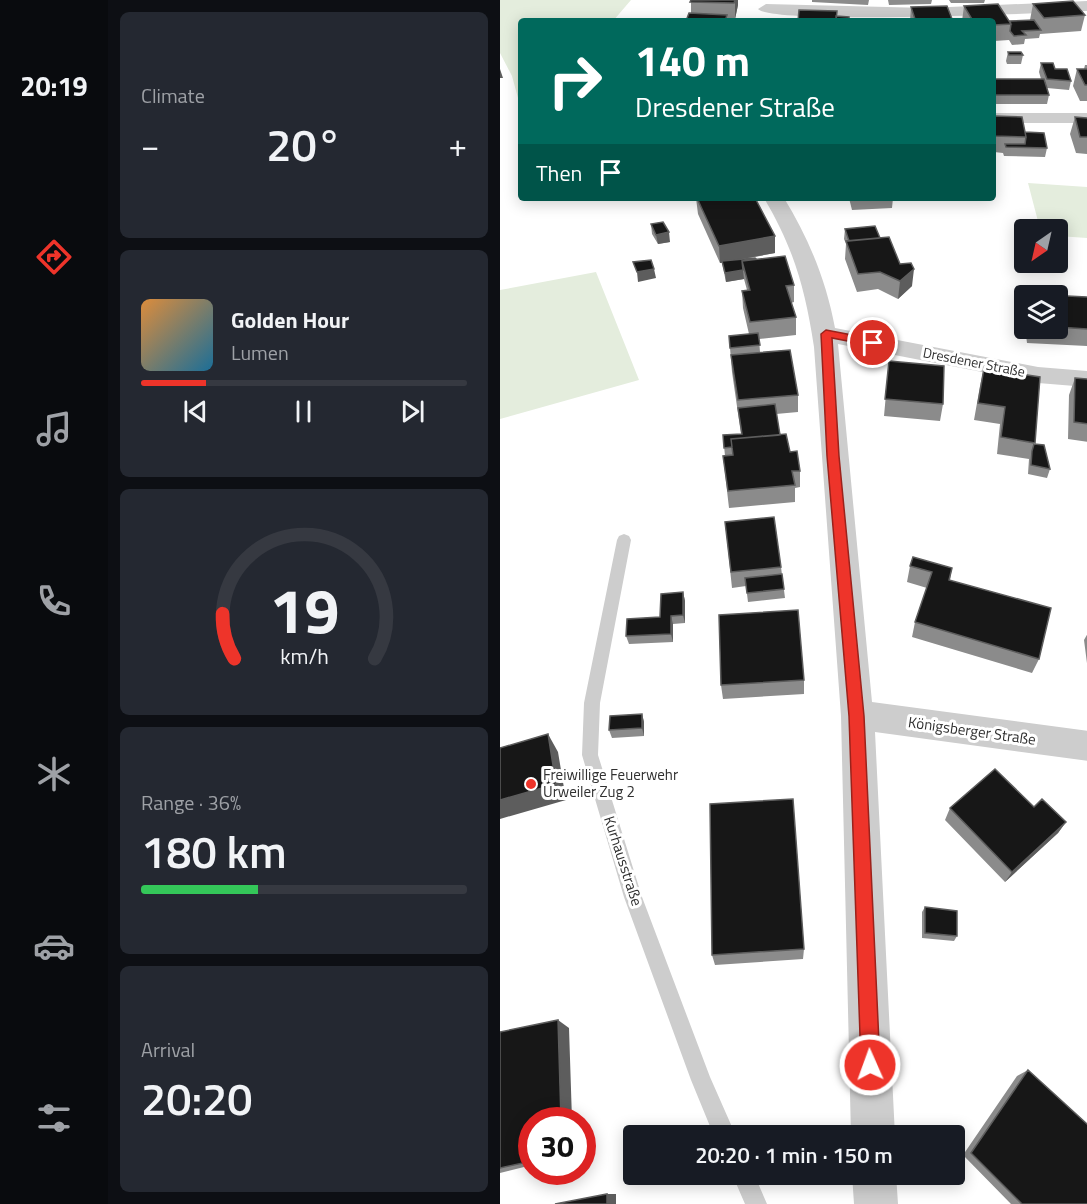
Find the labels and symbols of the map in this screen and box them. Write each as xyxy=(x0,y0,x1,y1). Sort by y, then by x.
north arrow xyxy=(1014,219,1068,273)
pin xyxy=(847,317,898,368)
street label: Dresdener Straße xyxy=(921,341,1027,382)
street label: Königsberger Straße xyxy=(907,710,1037,751)
place label: Freiwillige Feuerwehr Urweiler Zug 2 xyxy=(543,763,678,803)
marker: Freiwillige Feuerwehr Urweiler Zug 2 xyxy=(524,777,538,791)
street label: Kurhausstraße xyxy=(598,813,649,909)
position arrow xyxy=(838,1033,902,1097)
speed limit sign: 30 xyxy=(518,1107,596,1185)

